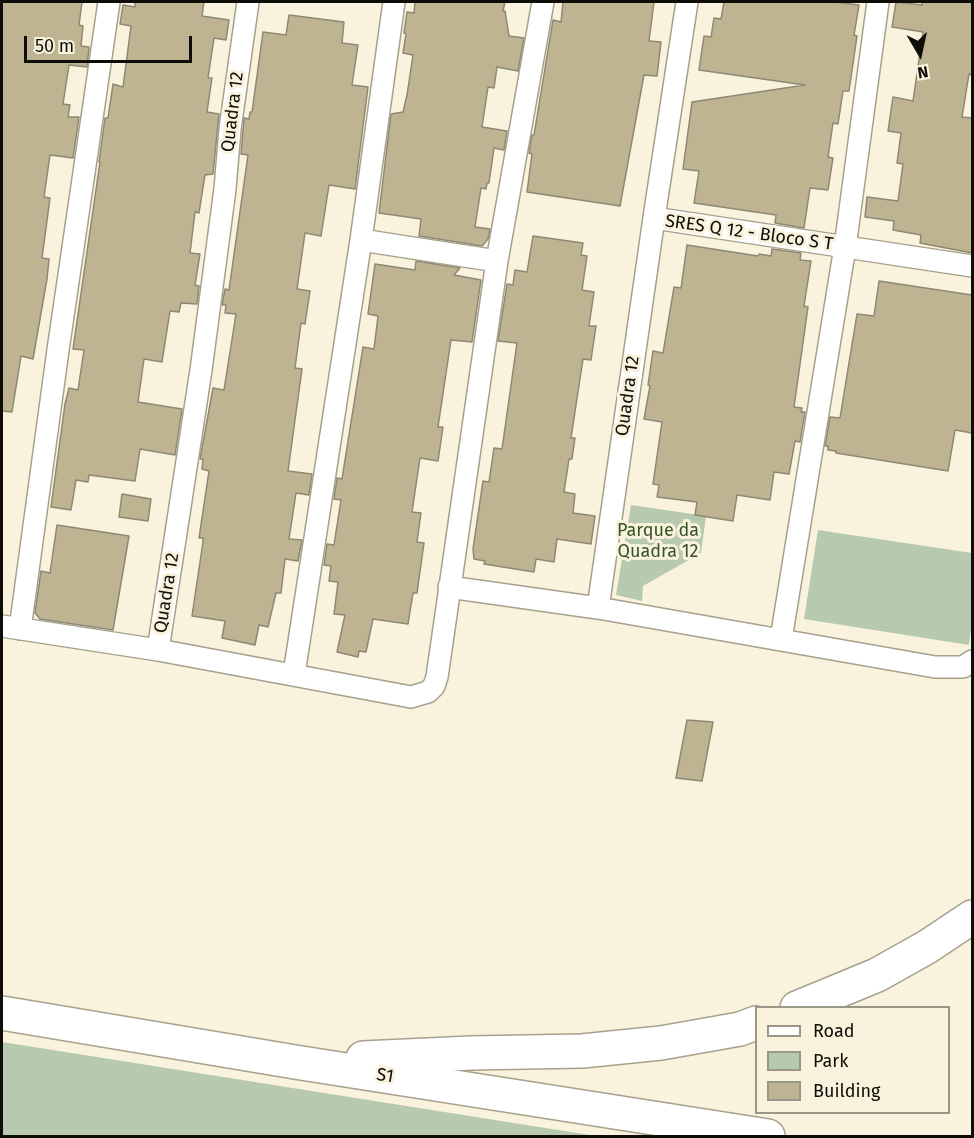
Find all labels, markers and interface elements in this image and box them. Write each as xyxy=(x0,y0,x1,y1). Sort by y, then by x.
scale bar xyxy=(27,24,195,62)
north arrow xyxy=(890,24,950,84)
text: 50 m xyxy=(35,35,74,57)
text: N xyxy=(916,62,930,82)
street label: Quadra 12 xyxy=(217,70,249,154)
street label: SRES Q 12 - Bloco S T xyxy=(664,211,834,255)
street label: Quadra 12 xyxy=(612,354,644,438)
park label: Parque da Quadra 12 xyxy=(617,520,699,562)
street label: Quadra 12 xyxy=(150,551,184,635)
legend xyxy=(755,1006,950,1114)
text: Road xyxy=(813,1020,855,1042)
text: Park xyxy=(813,1050,848,1072)
street label: S1 xyxy=(375,1064,395,1088)
text: Building xyxy=(813,1080,880,1102)

